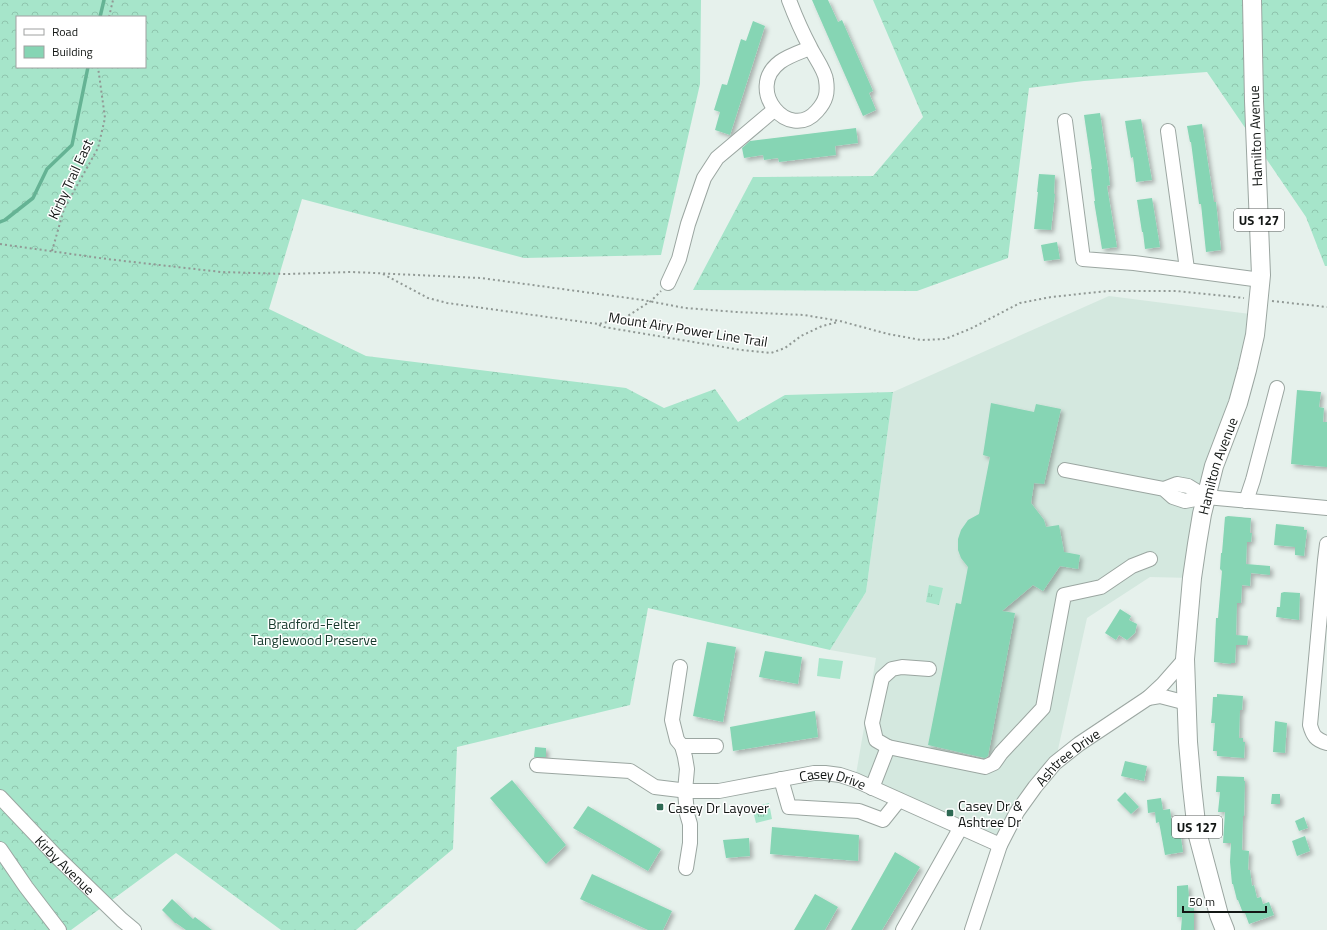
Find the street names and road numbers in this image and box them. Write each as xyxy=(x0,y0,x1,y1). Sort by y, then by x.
street label: Hamilton Avenue xyxy=(1243,85,1267,187)
street label: Kirby Trail East xyxy=(42,135,98,223)
road number: US 127 xyxy=(1234,209,1284,231)
street label: Mount Airy Power Line Trail xyxy=(607,306,769,352)
street label: Hamilton Avenue xyxy=(1192,414,1242,517)
street label: Ashtree Drive xyxy=(1030,723,1104,790)
street label: Casey Drive xyxy=(797,763,870,794)
road number: US 127 xyxy=(1172,816,1222,838)
street label: Kirby Avenue xyxy=(31,830,100,899)

